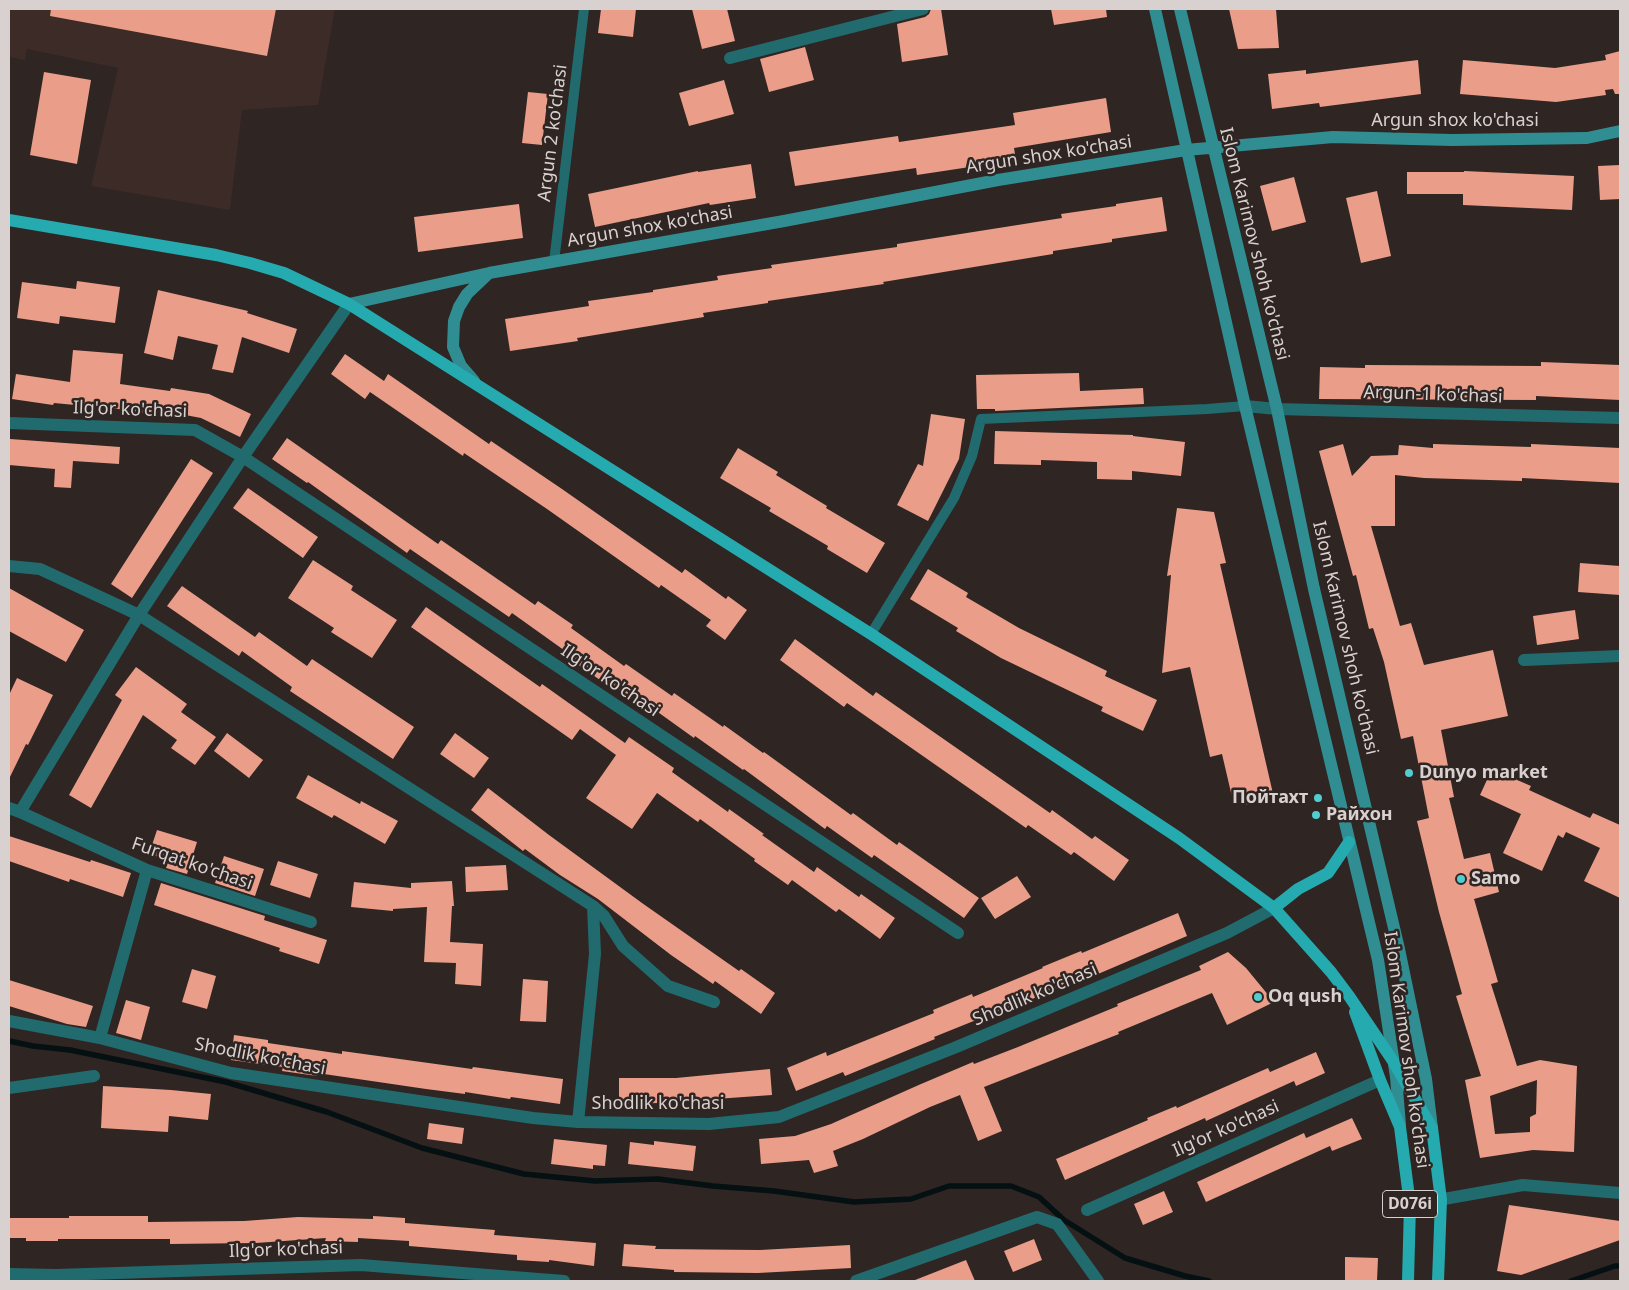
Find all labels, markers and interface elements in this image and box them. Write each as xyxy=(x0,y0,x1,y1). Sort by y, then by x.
street label: Argun 2 ko'chasi xyxy=(534,63,572,203)
street label: Argun shox ko'chasi xyxy=(1371,110,1539,132)
street label: Islom Karimov shoh ko'chasi xyxy=(1215,125,1293,363)
street label: Argun shox ko'chasi xyxy=(965,131,1133,179)
street label: Argun shox ko'chasi xyxy=(566,202,734,252)
street label: Argun-1 ko'chasi xyxy=(1363,382,1503,408)
street label: Ilg'or ko'chasi xyxy=(73,397,187,423)
street label: Islom Karimov shoh ko'chasi xyxy=(1308,519,1382,757)
street label: Ilg'or ko'chasi xyxy=(557,640,663,722)
place label: Dunyo market xyxy=(1419,762,1548,784)
marker: Dunyo market xyxy=(1403,767,1415,779)
place label: Пойтахт xyxy=(1232,787,1308,809)
marker: Пойтахт xyxy=(1312,792,1324,804)
place label: Райхон xyxy=(1326,804,1393,826)
marker: Райхон xyxy=(1310,809,1322,821)
street label: Furqat ko'chasi xyxy=(129,833,255,895)
place label: Samo xyxy=(1471,868,1520,890)
marker: Samo xyxy=(1455,873,1467,885)
street label: Islom Karimov shoh ko'chasi xyxy=(1379,930,1433,1170)
street label: Shodlik ko'chasi xyxy=(970,959,1100,1031)
place label: Oq qush xyxy=(1268,986,1342,1008)
marker: Oq qush xyxy=(1252,991,1264,1003)
street label: Shodlik ko'chasi xyxy=(193,1034,327,1080)
street label: Shodlik ko'chasi xyxy=(592,1093,724,1115)
street label: Ilg'or ko'chasi xyxy=(1169,1096,1283,1162)
road number: D076i xyxy=(1382,1190,1438,1218)
street label: Ilg'or ko'chasi xyxy=(229,1237,343,1263)

